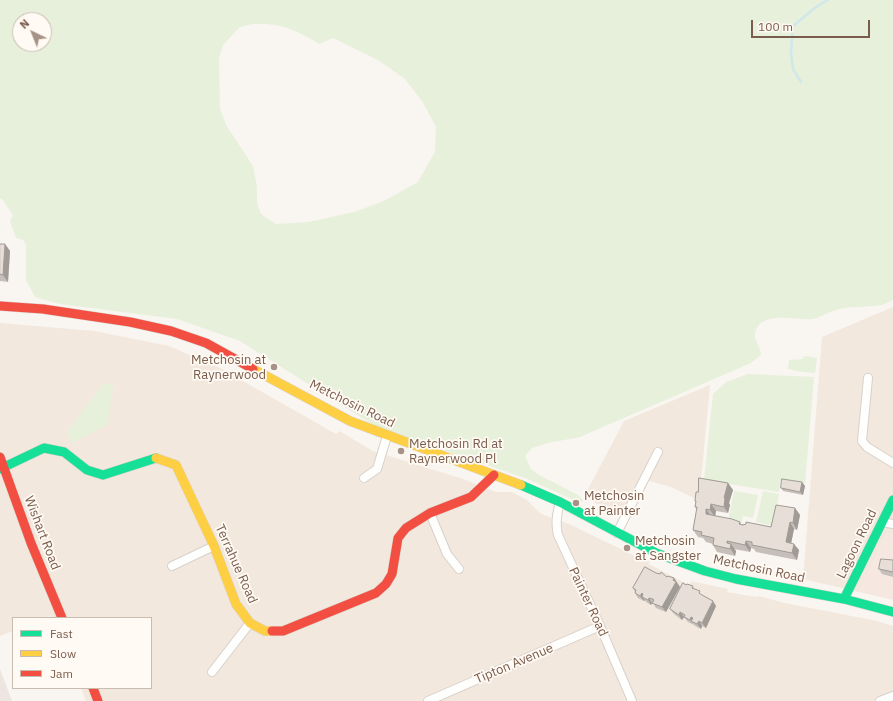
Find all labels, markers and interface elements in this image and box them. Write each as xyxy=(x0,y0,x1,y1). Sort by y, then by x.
north arrow xyxy=(12,12,52,52)
scale bar xyxy=(753,12,872,38)
text: N xyxy=(17,16,32,32)
text: 100 m xyxy=(758,19,793,34)
place label: Metchosin at Raynerwood xyxy=(191,352,266,383)
marker: Metchosin at Raynerwood xyxy=(269,362,279,372)
street label: Metchosin Road xyxy=(307,377,397,431)
place label: Metchosin Rd at Raynerwood Pl xyxy=(409,436,503,467)
marker: Metchosin Rd at Raynerwood Pl xyxy=(396,446,406,456)
place label: Metchosin at Painter xyxy=(584,488,644,519)
street label: Wishart Road xyxy=(21,494,63,572)
marker: Metchosin at Painter xyxy=(571,498,581,508)
street label: Lagoon Road xyxy=(834,507,880,581)
street label: Terrahue Road xyxy=(212,522,260,606)
place label: Metchosin at Sangster xyxy=(635,533,701,564)
marker: Metchosin at Sangster xyxy=(622,543,632,553)
street label: Metchosin Road xyxy=(712,552,806,586)
street label: Painter Road xyxy=(565,565,611,639)
legend xyxy=(12,617,152,689)
text: Fast xyxy=(50,626,73,641)
street label: Tipton Avenue xyxy=(472,640,556,688)
text: Slow xyxy=(50,646,76,661)
text: Jam xyxy=(50,666,73,681)

